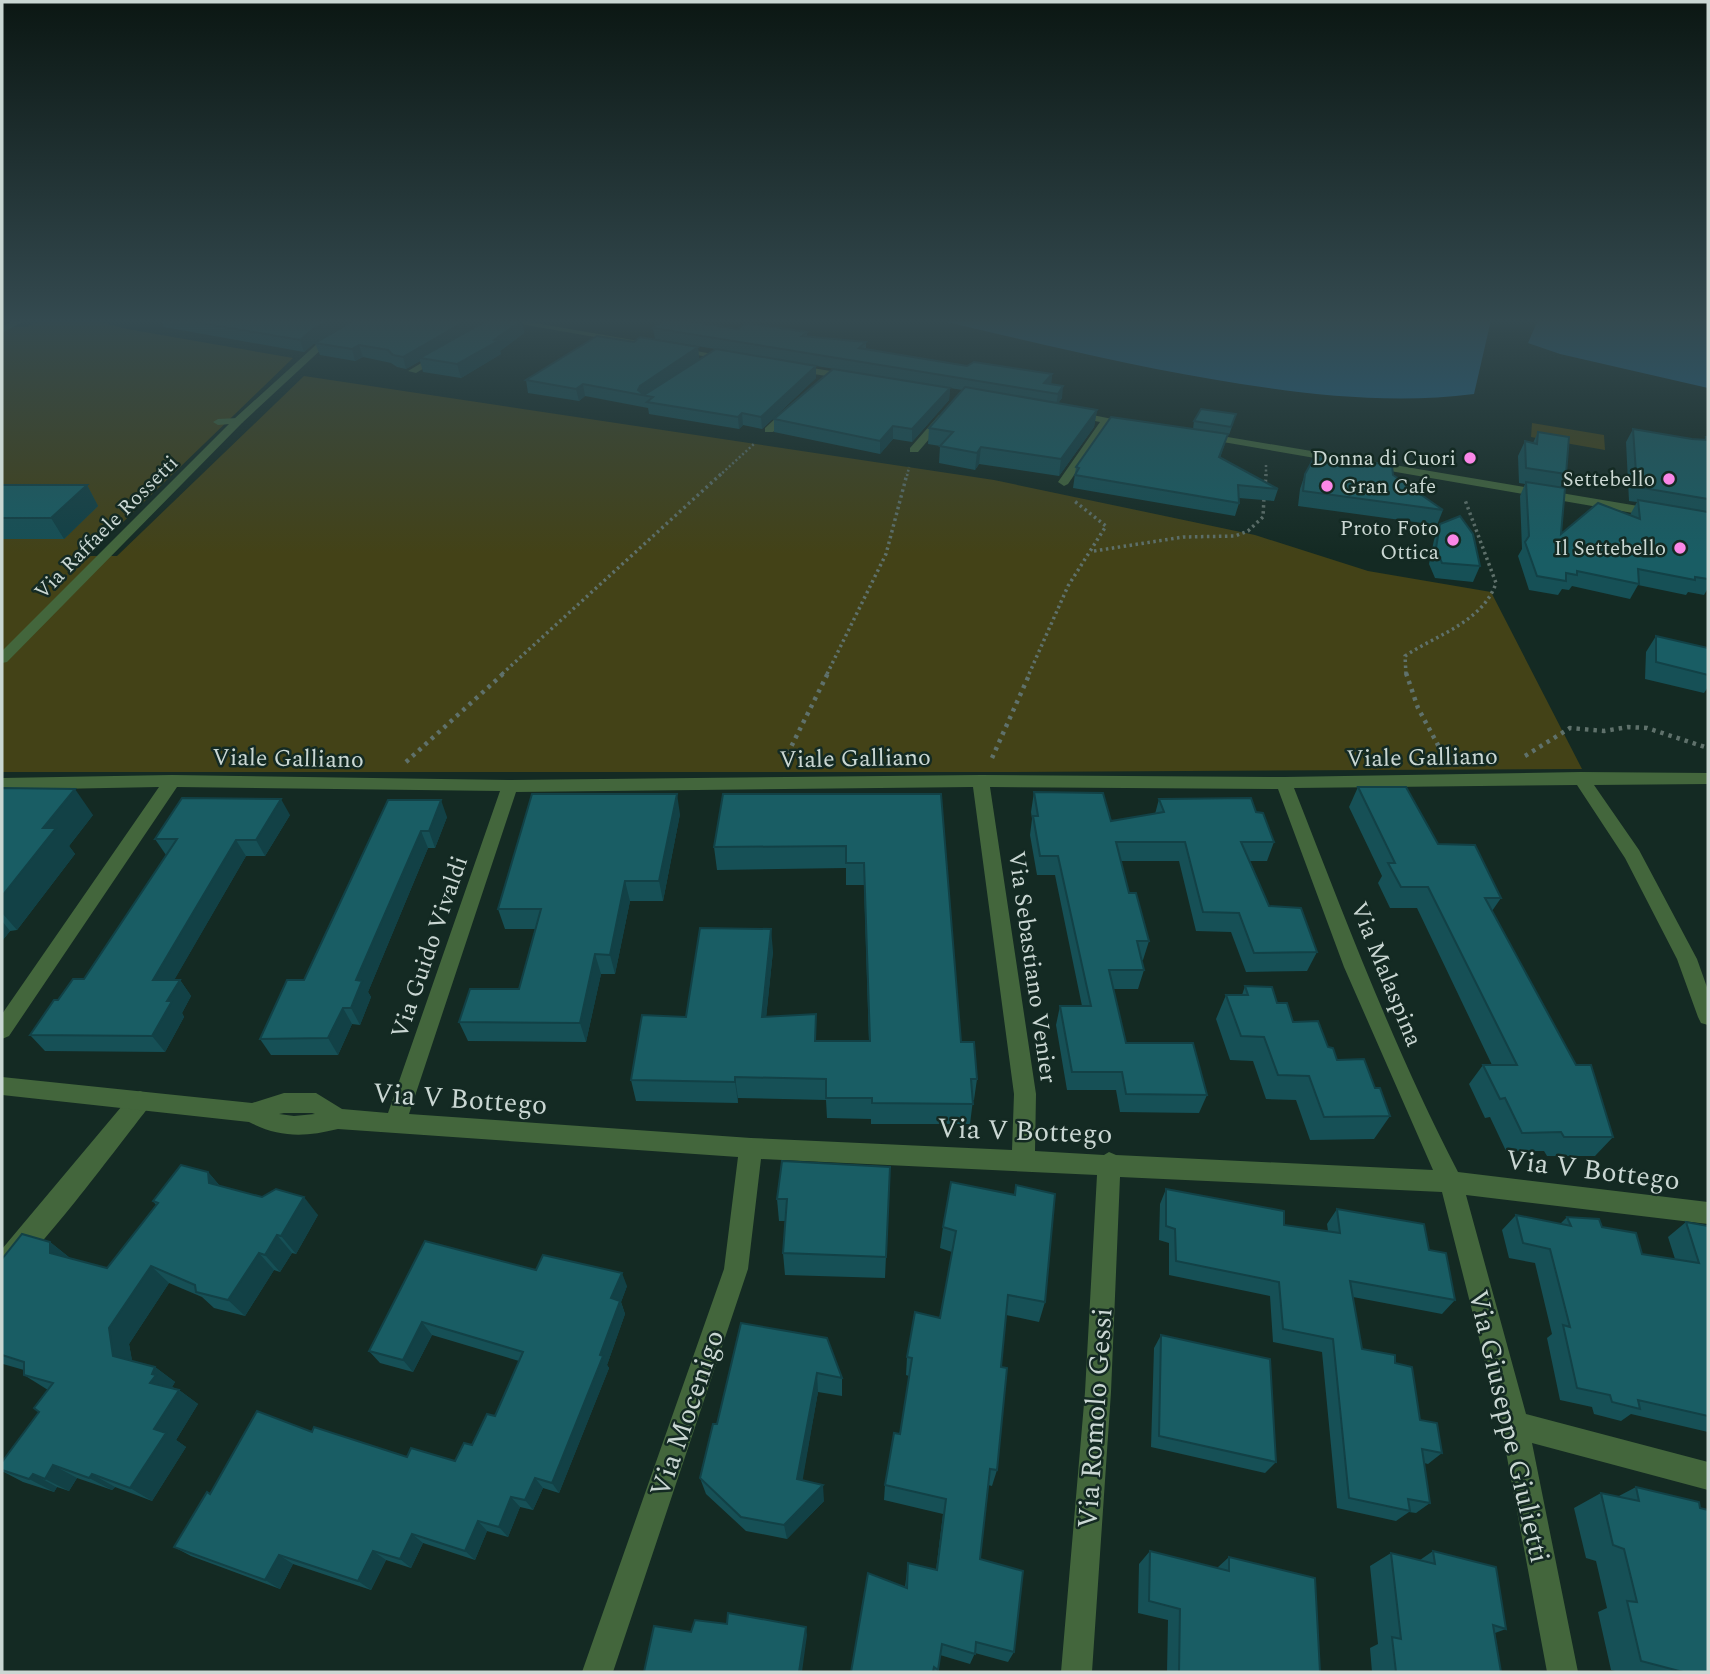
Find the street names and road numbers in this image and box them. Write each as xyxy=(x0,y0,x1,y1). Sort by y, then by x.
street label: Via Raffaele Rossetti xyxy=(27,448,186,607)
street label: Viale Galliano xyxy=(1346,739,1498,777)
street label: Viale Galliano xyxy=(212,740,364,778)
street label: Viale Galliano xyxy=(779,740,931,778)
street label: Via Sebastiano Venier xyxy=(998,848,1066,1086)
street label: Via Guido Vivaldi xyxy=(382,851,478,1044)
street label: Via Malaspina xyxy=(1341,896,1432,1053)
street label: Via V Bottego xyxy=(371,1072,549,1127)
street label: Via V Bottego xyxy=(937,1107,1113,1156)
street label: Via V Bottego xyxy=(1503,1138,1682,1203)
street label: Via Giuseppe Giulietti xyxy=(1456,1285,1561,1567)
street label: Via Romolo Gessi xyxy=(1066,1306,1125,1530)
street label: Via Mocenigo xyxy=(639,1324,736,1503)

